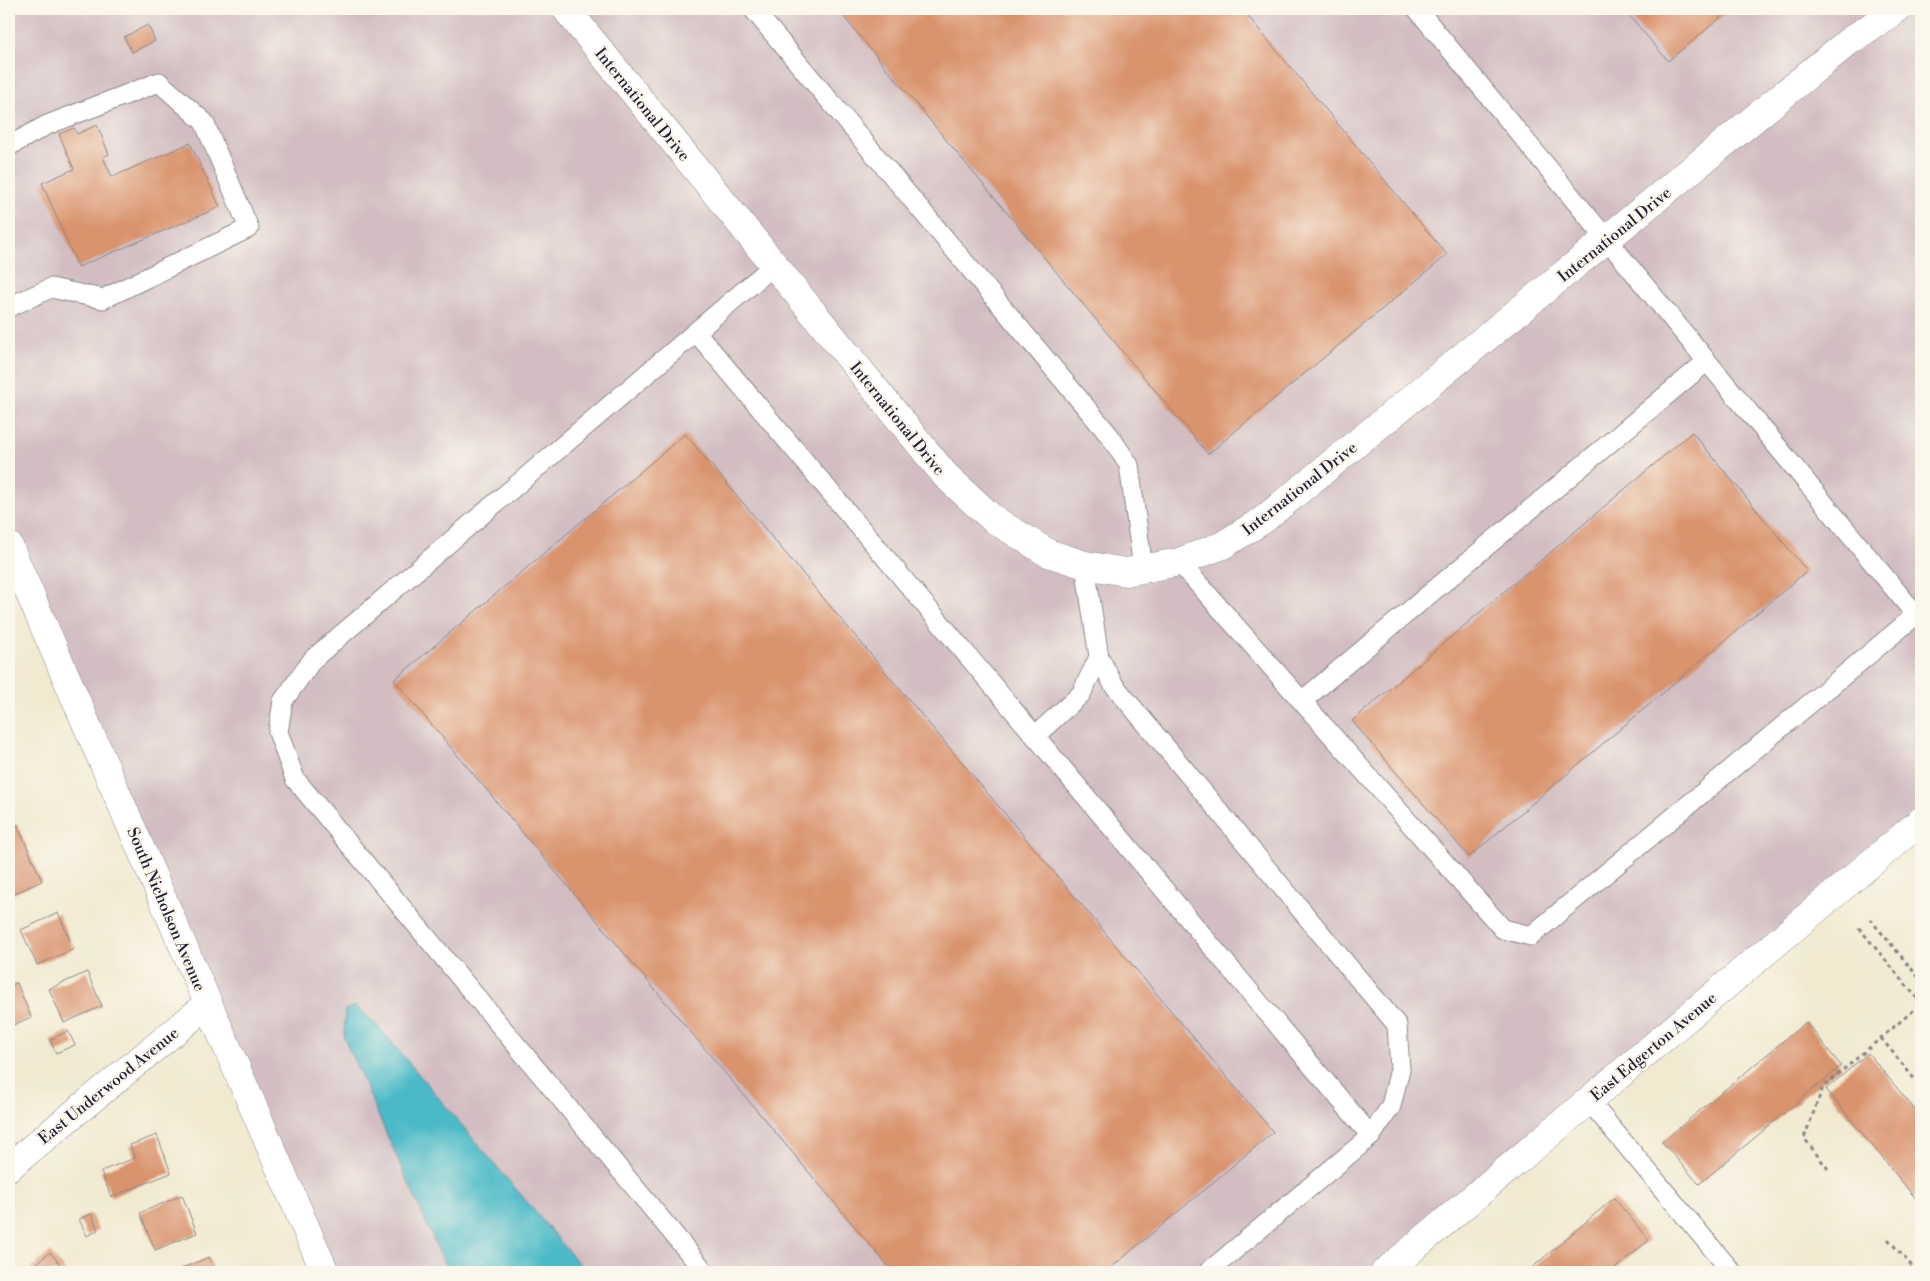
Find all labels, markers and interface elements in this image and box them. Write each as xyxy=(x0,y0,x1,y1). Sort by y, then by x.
street label: International Drive xyxy=(590,44,694,165)
street label: International Drive xyxy=(1554,183,1675,287)
street label: International Drive xyxy=(845,358,949,479)
street label: International Drive xyxy=(1238,438,1361,540)
street label: South Nicholson Avenue xyxy=(122,825,210,994)
street label: East Edgerton Avenue xyxy=(1586,988,1721,1106)
street label: East Underwood Avenue xyxy=(34,1023,183,1149)

